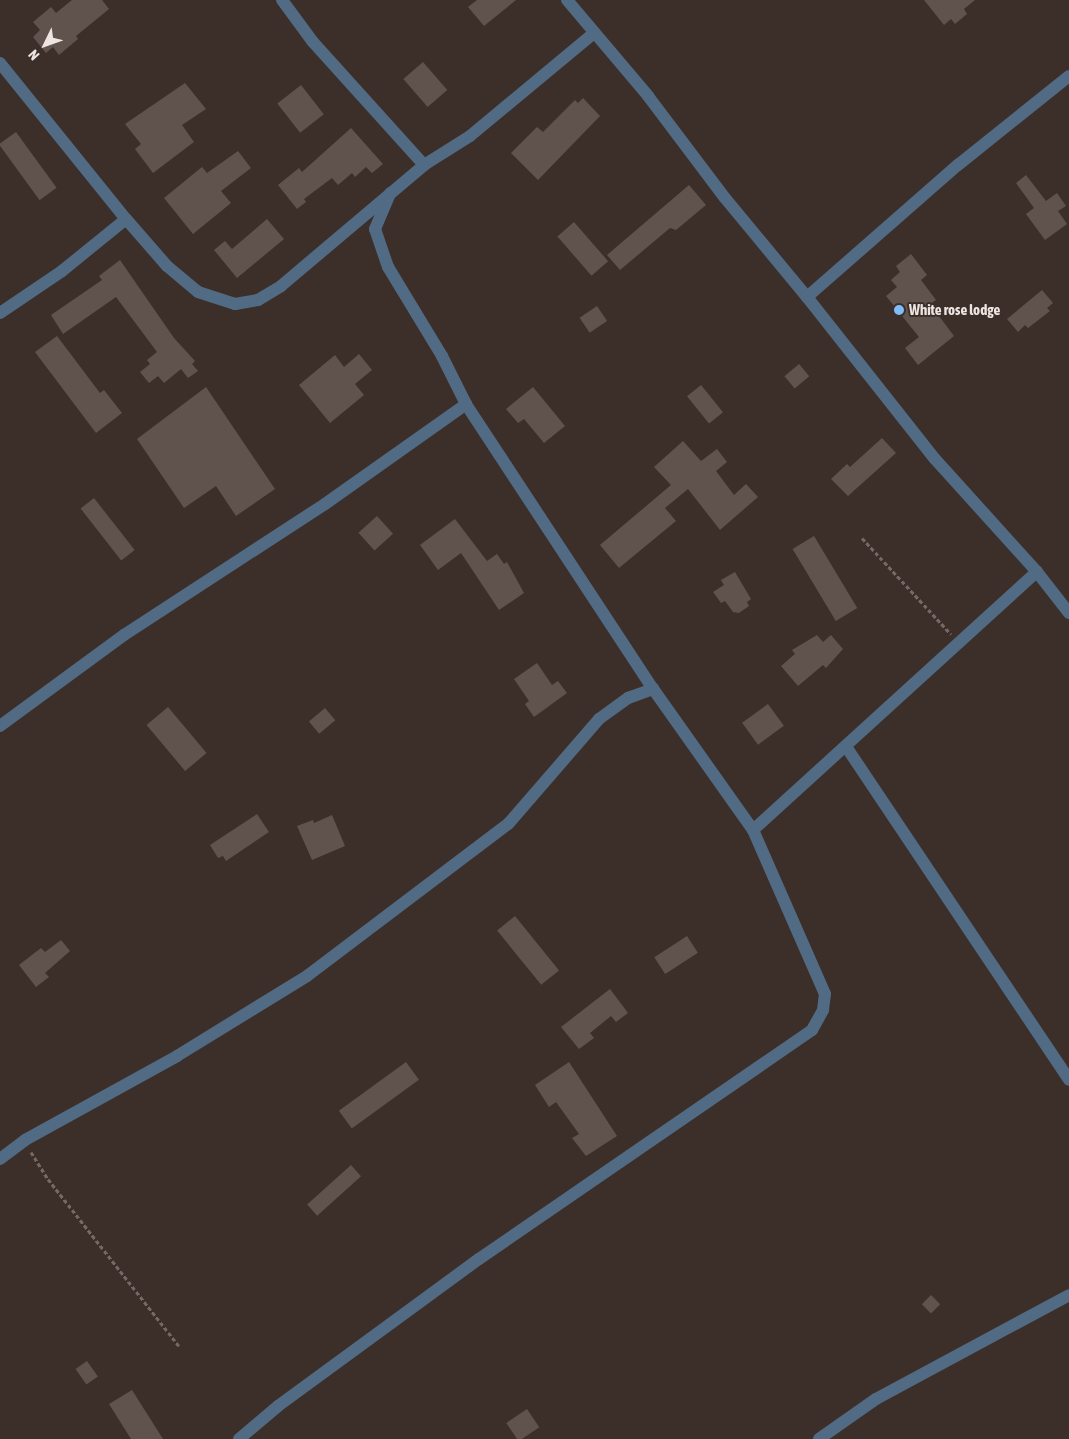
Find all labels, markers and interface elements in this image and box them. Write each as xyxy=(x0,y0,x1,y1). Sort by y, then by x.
north arrow xyxy=(20,20,70,70)
text: N xyxy=(25,47,43,63)
place label: White rose lodge xyxy=(909,301,1000,319)
marker: White rose lodge xyxy=(893,304,905,316)

